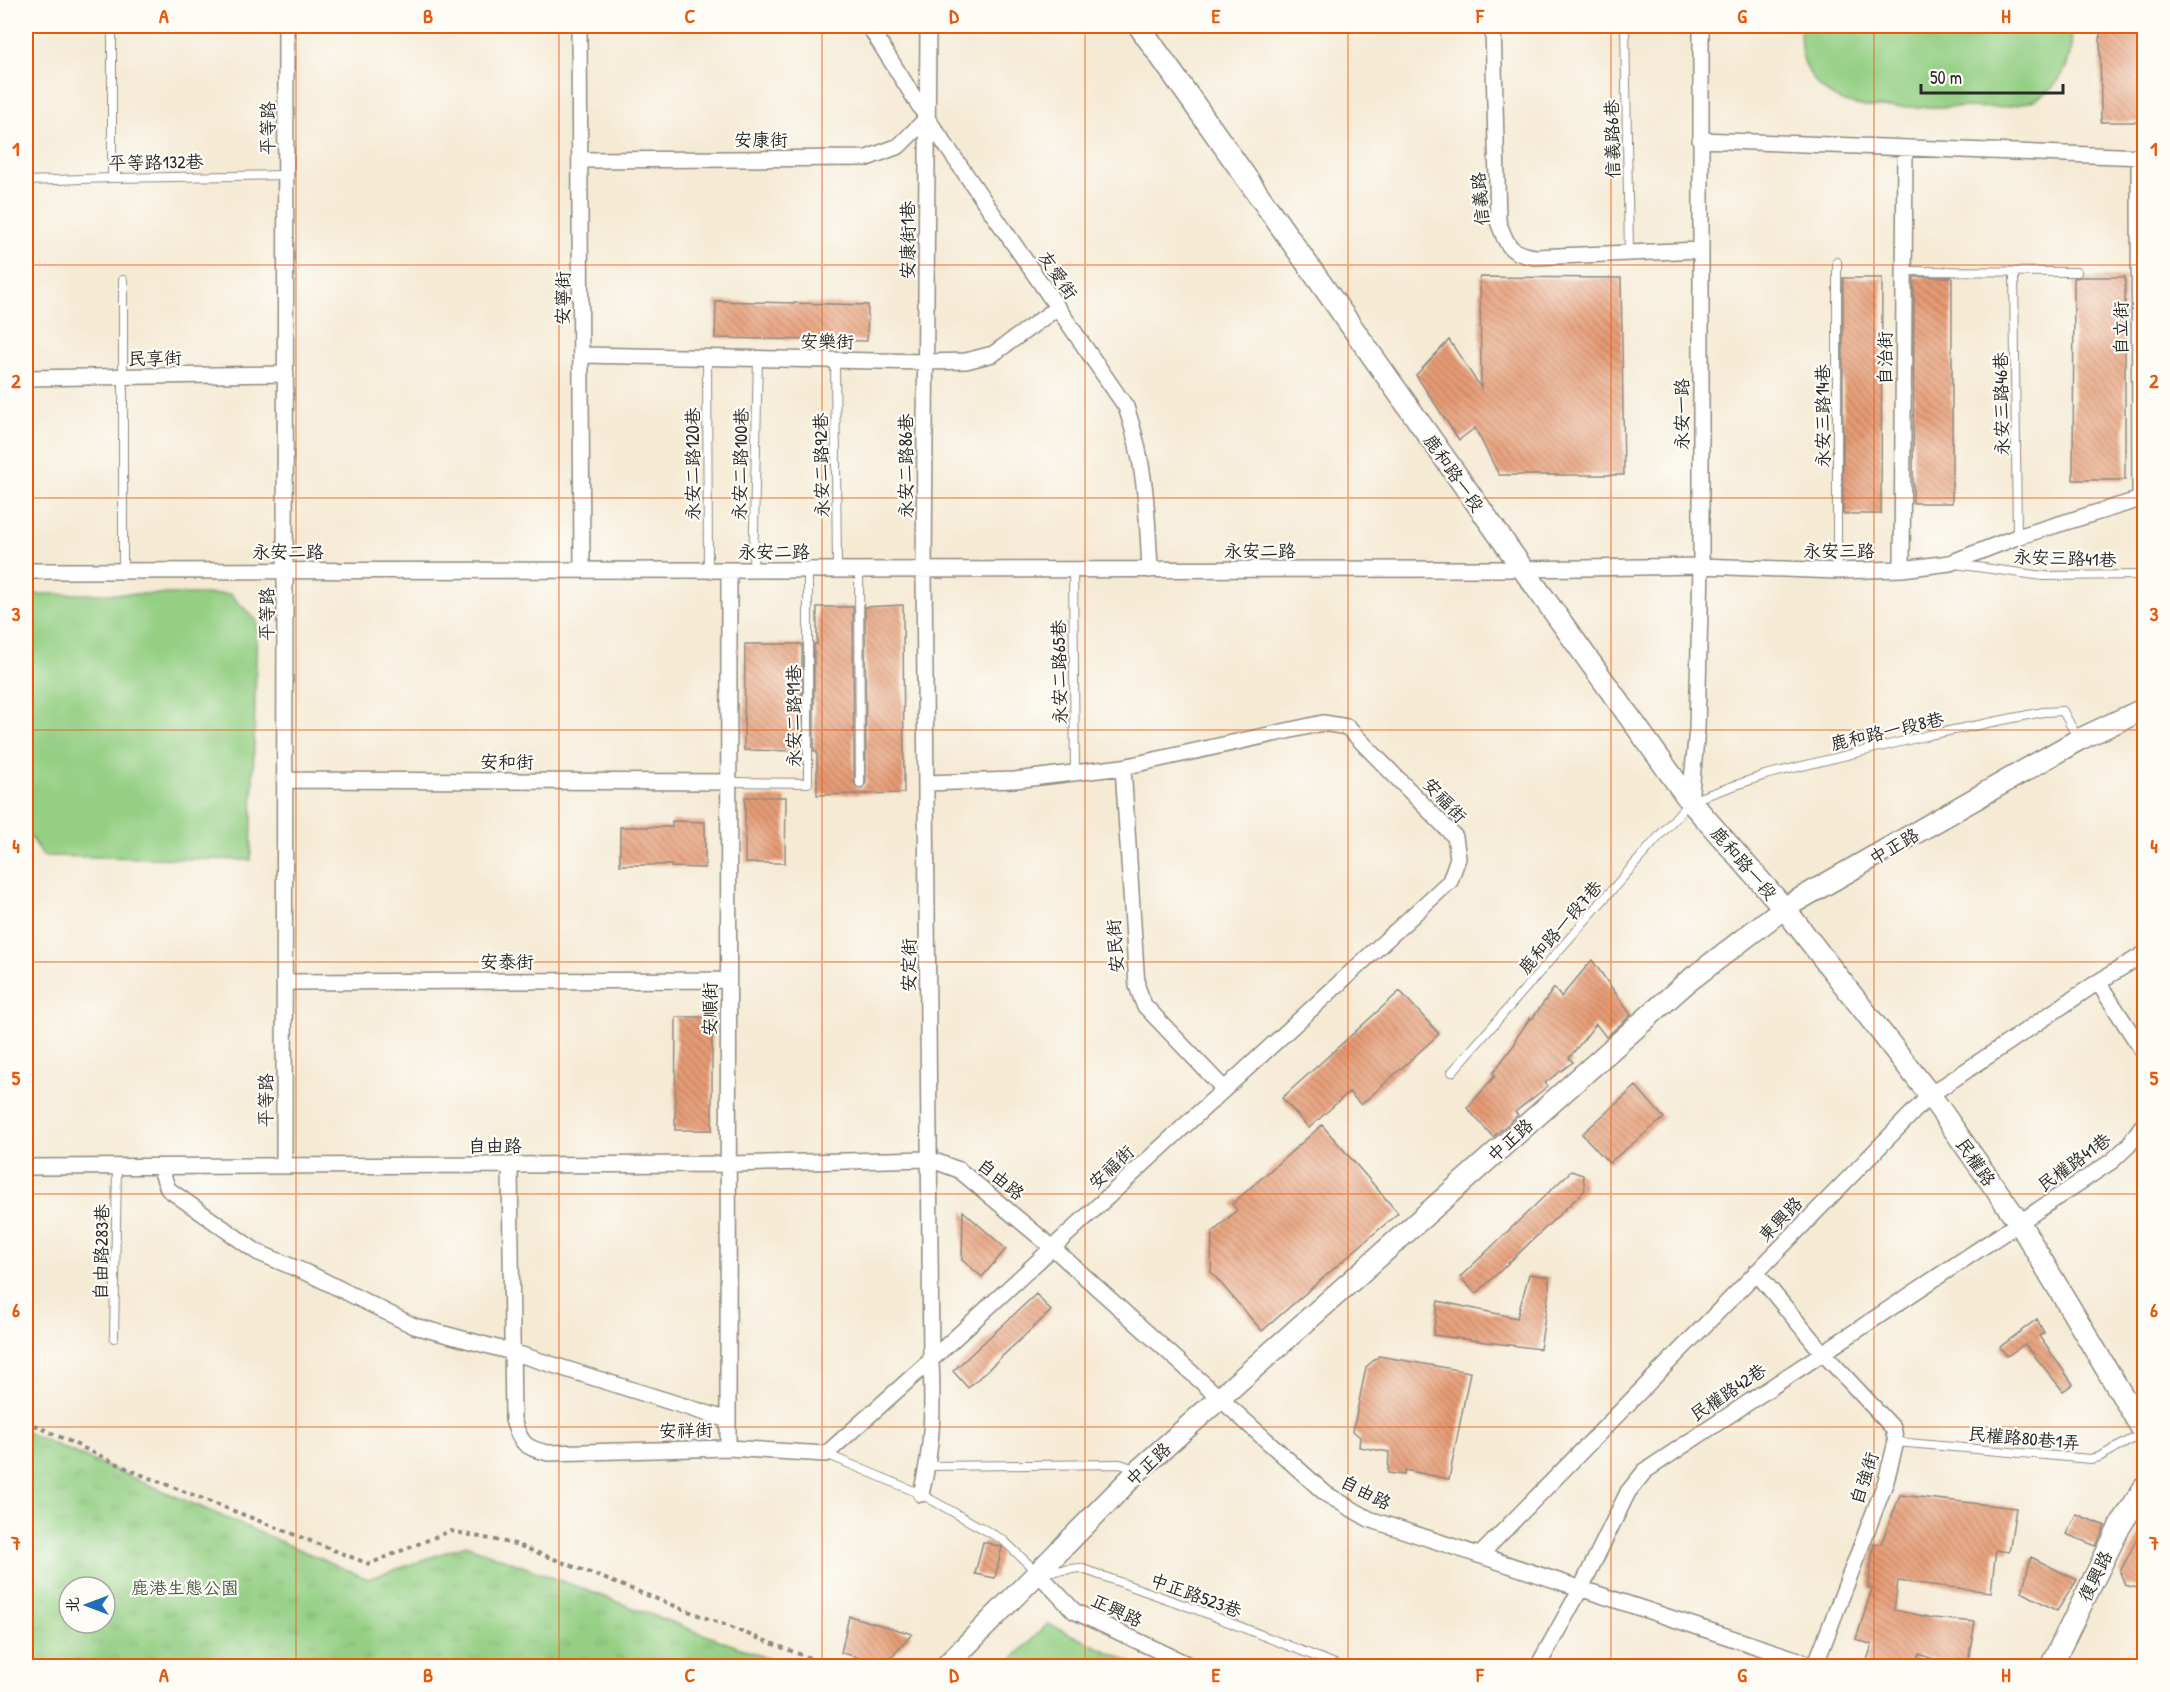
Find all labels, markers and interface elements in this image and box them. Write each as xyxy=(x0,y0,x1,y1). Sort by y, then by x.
text: A xyxy=(159,2,169,29)
text: B xyxy=(423,2,433,29)
text: C xyxy=(685,2,696,29)
text: D xyxy=(949,2,959,29)
text: E xyxy=(1212,2,1221,29)
text: F xyxy=(1475,2,1485,29)
text: G xyxy=(1737,2,1747,29)
text: H xyxy=(2001,2,2011,29)
scale bar xyxy=(1921,57,2064,95)
text: 50 m xyxy=(1930,65,1962,90)
street label: 信義路6巷 xyxy=(1599,99,1625,179)
street label: 平等路 xyxy=(255,101,280,155)
street label: 安康街 xyxy=(734,127,788,152)
text: 1 xyxy=(12,135,20,162)
text: 1 xyxy=(2150,135,2158,162)
street label: 平等路132巷 xyxy=(108,149,204,175)
street label: 信義路 xyxy=(1465,171,1495,227)
street label: 安康街1巷 xyxy=(895,201,920,279)
street label: 友愛街 xyxy=(1033,246,1083,304)
street label: 安寧街 xyxy=(550,271,575,325)
street label: 自立街 xyxy=(2108,301,2133,355)
street label: 安樂街 xyxy=(800,328,854,354)
street label: 自治街 xyxy=(1872,331,1897,385)
street label: 民享街 xyxy=(128,345,182,371)
street label: 永安三路46巷 xyxy=(1988,352,2014,456)
street label: 永安三路14巷 xyxy=(1810,364,1835,468)
text: 2 xyxy=(11,367,21,394)
text: 2 xyxy=(2149,367,2159,394)
street label: 永安一路 xyxy=(1669,378,1694,450)
street label: 永安二路120巷 xyxy=(680,407,705,521)
street label: 永安二路100巷 xyxy=(727,407,753,521)
street label: 永安二路92巷 xyxy=(808,412,834,518)
street label: 永安二路86巷 xyxy=(893,414,918,518)
street label: 鹿和路一段 xyxy=(1418,429,1490,517)
street label: 永安二路 xyxy=(1224,538,1296,563)
street label: 永安三路 xyxy=(1803,538,1875,563)
street label: 永安二路 xyxy=(252,539,324,564)
street label: 永安二路 xyxy=(738,539,810,564)
street label: 永安三路41巷 xyxy=(2013,544,2117,572)
street label: 平等路 xyxy=(254,587,279,641)
text: 3 xyxy=(12,600,21,627)
text: 3 xyxy=(2150,600,2159,627)
street label: 永安二路65巷 xyxy=(1046,619,1072,725)
street label: 永安二路91巷 xyxy=(781,664,806,768)
street label: 鹿和路一段8巷 xyxy=(1828,706,1946,756)
street label: 安和街 xyxy=(480,749,534,774)
street label: 安福街 xyxy=(1417,772,1473,828)
street label: 鹿和路一段 xyxy=(1705,821,1783,905)
street label: 中正路 xyxy=(1864,822,1924,870)
text: 4 xyxy=(12,832,20,859)
text: 4 xyxy=(2150,832,2158,859)
street label: 鹿和路一段7巷 xyxy=(1512,875,1608,979)
street label: 安民街 xyxy=(1101,918,1129,974)
street label: 安定街 xyxy=(896,938,921,992)
street label: 安泰街 xyxy=(480,949,534,974)
street label: 安順街 xyxy=(697,982,722,1036)
text: 5 xyxy=(12,1064,21,1091)
text: 5 xyxy=(2150,1064,2159,1091)
street label: 平等路 xyxy=(253,1073,278,1127)
street label: 中正路 xyxy=(1482,1113,1538,1167)
street label: 民權路41巷 xyxy=(2032,1127,2116,1197)
street label: 自由路 xyxy=(468,1133,522,1158)
street label: 民權路 xyxy=(1950,1133,2002,1191)
street label: 安福街 xyxy=(1083,1139,1139,1195)
street label: 自由路 xyxy=(972,1152,1030,1206)
street label: 東興路 xyxy=(1752,1191,1808,1247)
street label: 自由路283巷 xyxy=(88,1204,114,1300)
text: 6 xyxy=(12,1296,20,1323)
text: 6 xyxy=(2150,1296,2158,1323)
street label: 民權路42巷 xyxy=(1685,1357,1771,1427)
street label: 安祥街 xyxy=(659,1417,713,1443)
street label: 民權路80巷1弄 xyxy=(1967,1421,2081,1455)
street label: 中正路 xyxy=(1120,1436,1176,1492)
street label: 自強街 xyxy=(1844,1448,1884,1508)
street label: 自由路 xyxy=(1336,1469,1396,1515)
text: 7 xyxy=(10,1529,21,1556)
text: 7 xyxy=(2148,1529,2159,1556)
street label: 復興路 xyxy=(2072,1546,2118,1606)
street label: 中正路523巷 xyxy=(1147,1567,1245,1623)
north arrow xyxy=(57,1575,117,1635)
park label: 鹿港生態公園 xyxy=(131,1575,239,1600)
street label: 正興路 xyxy=(1087,1587,1147,1633)
text: 北 xyxy=(61,1597,83,1613)
text: A xyxy=(159,1661,169,1688)
text: B xyxy=(423,1661,433,1688)
text: C xyxy=(685,1661,696,1688)
text: D xyxy=(949,1661,959,1688)
text: E xyxy=(1212,1661,1221,1688)
text: F xyxy=(1475,1661,1485,1688)
text: G xyxy=(1737,1661,1747,1688)
text: H xyxy=(2001,1661,2011,1688)

